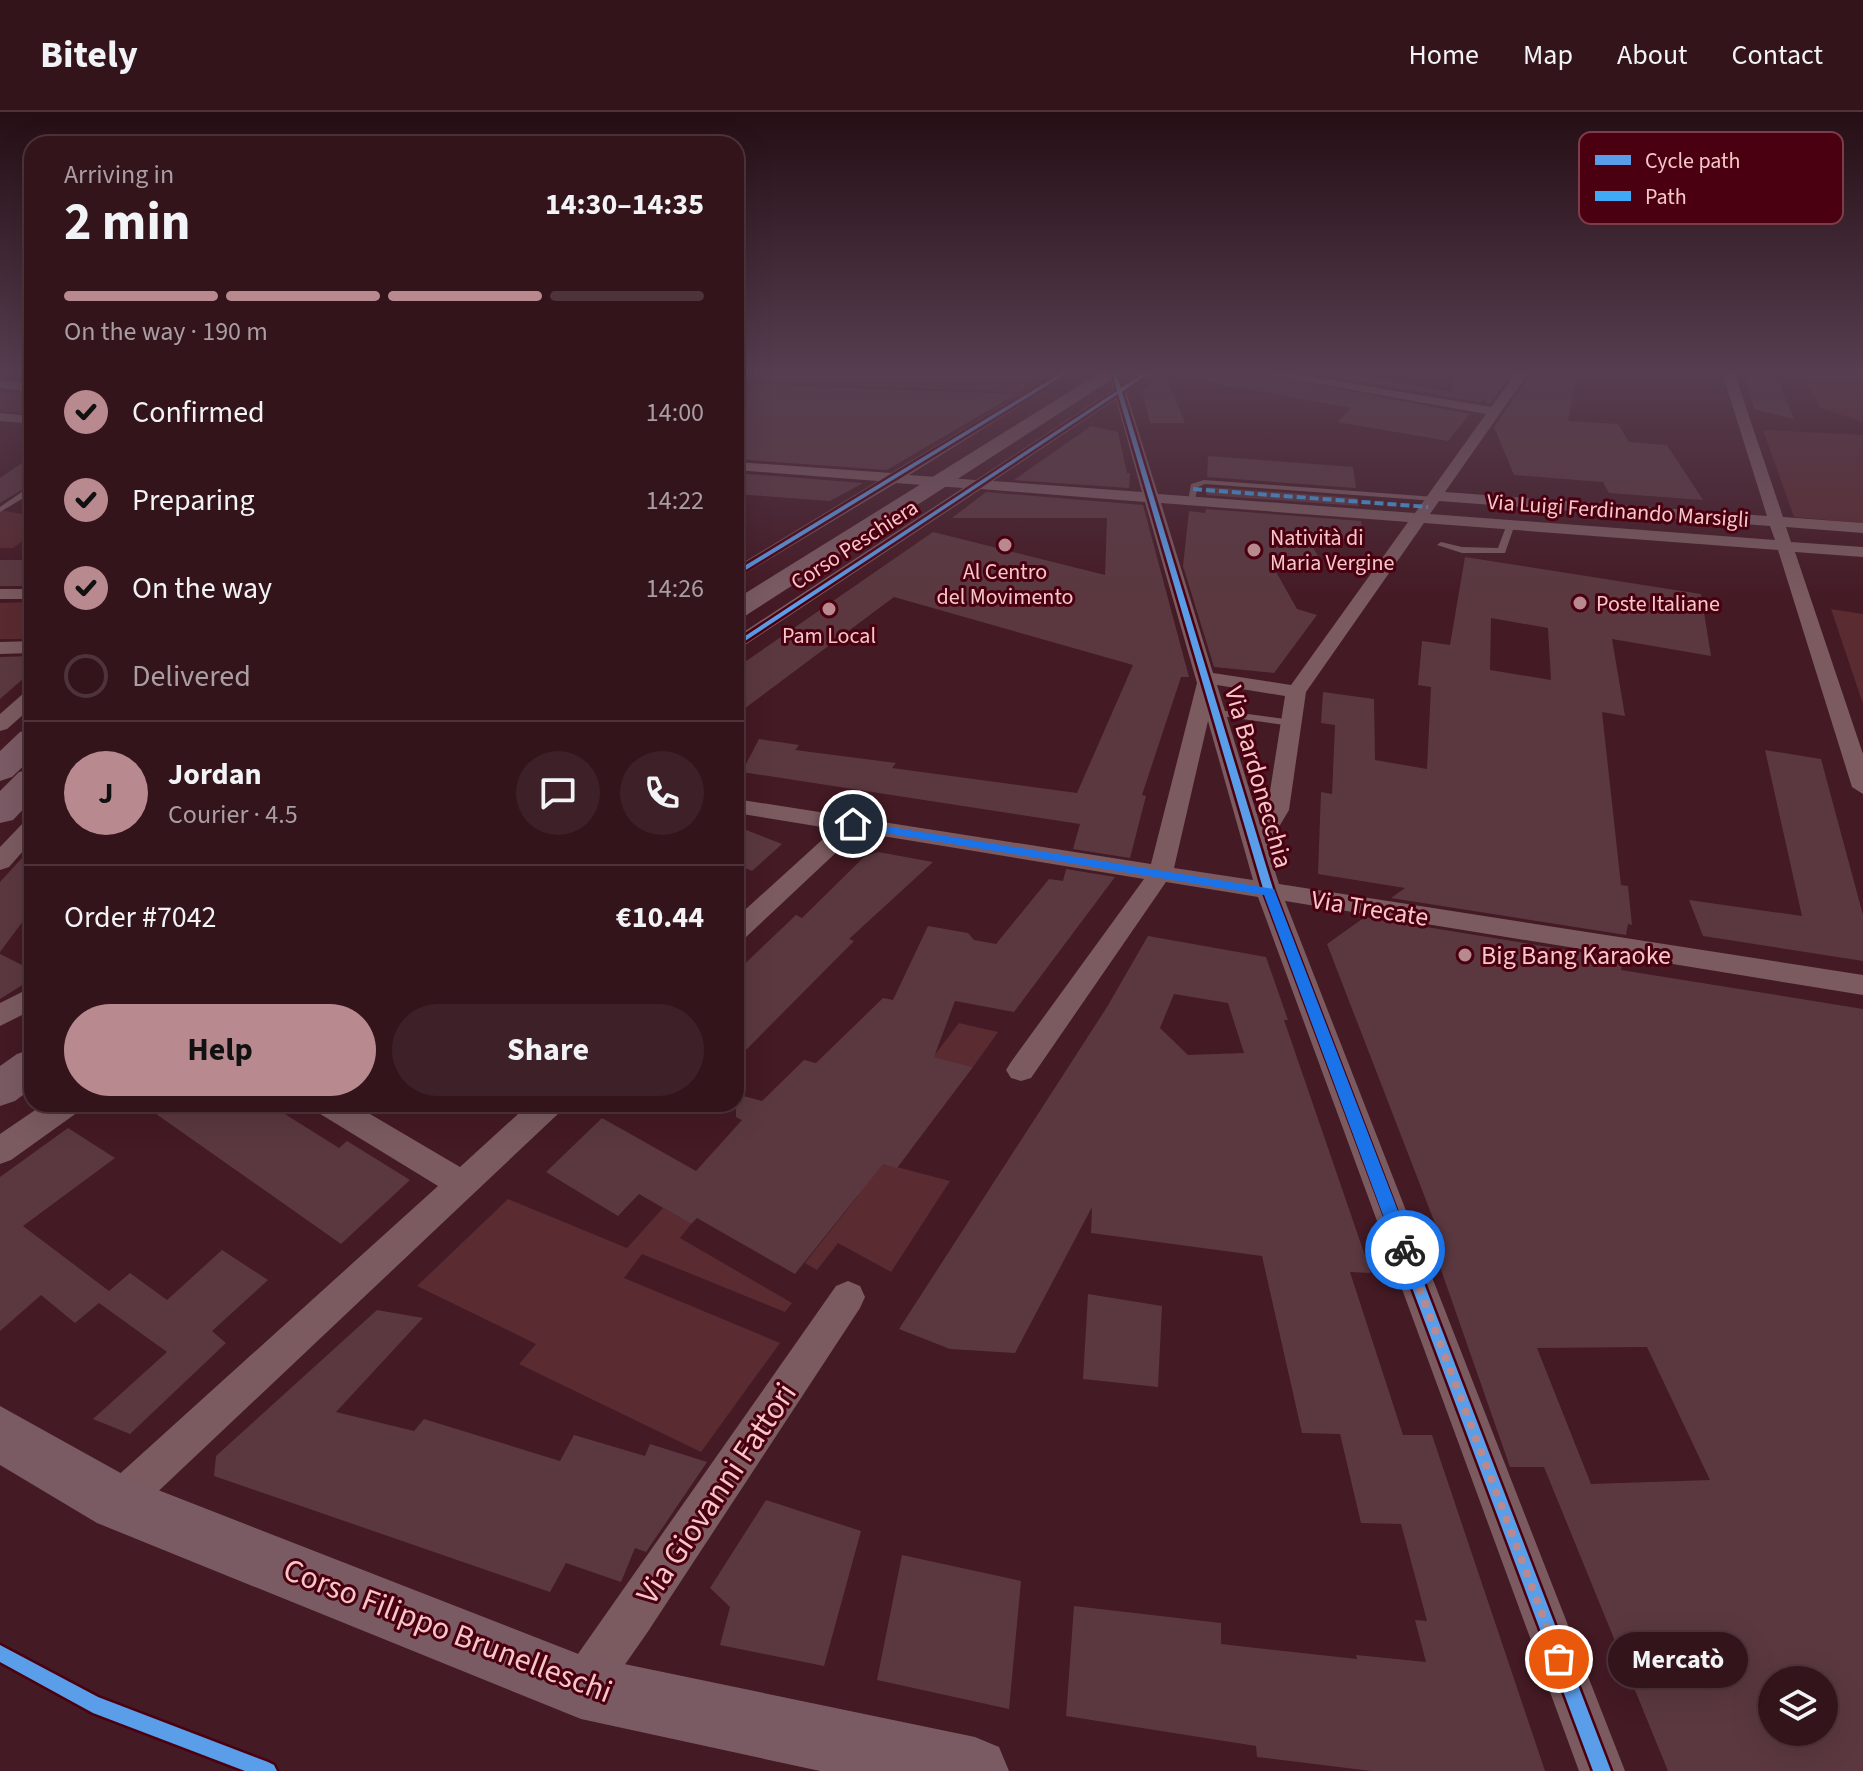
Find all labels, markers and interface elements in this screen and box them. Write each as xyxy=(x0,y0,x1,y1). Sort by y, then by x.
text: Bitely xyxy=(40,28,138,82)
text: Home xyxy=(1408,35,1479,75)
text: Map xyxy=(1523,35,1573,75)
text: About xyxy=(1617,35,1688,75)
text: Contact xyxy=(1732,35,1823,75)
legend xyxy=(1579,132,1843,224)
text: Cycle path xyxy=(1645,145,1741,177)
text: Arriving in xyxy=(64,156,174,193)
text: Path xyxy=(1645,181,1687,213)
text: 14:30–14:35 xyxy=(545,183,704,226)
text: 2 min xyxy=(64,186,191,260)
text: On the way · 190 m xyxy=(64,313,268,350)
icon: check xyxy=(64,390,108,434)
text: Confirmed xyxy=(132,391,265,434)
text: 14:00 xyxy=(646,394,704,431)
icon: check xyxy=(64,478,108,522)
text: Preparing xyxy=(132,479,255,522)
text: 14:22 xyxy=(646,482,704,519)
street label: Via Luigi Ferdinando Marsigli xyxy=(1486,486,1750,536)
street label: Corso Peschiera xyxy=(785,492,925,598)
place label: Natività di Maria Vergine xyxy=(1270,522,1394,579)
marker: Al Centro del Movimento xyxy=(996,536,1014,554)
marker: Natività di Maria Vergine xyxy=(1245,541,1263,559)
place label: Al Centro del Movimento xyxy=(937,556,1073,613)
icon: check xyxy=(64,566,108,610)
text: On the way xyxy=(132,567,272,610)
text: 14:26 xyxy=(646,570,704,607)
place label: Poste Italiane xyxy=(1596,588,1720,620)
marker: Poste Italiane xyxy=(1571,594,1589,612)
marker: Pam Local xyxy=(820,600,838,618)
place label: Pam Local xyxy=(782,620,876,652)
text: Delivered xyxy=(132,655,251,698)
street label: Via Bardonecchia xyxy=(1215,682,1302,872)
button: chat xyxy=(516,751,600,835)
button: phone xyxy=(620,751,704,835)
text: Jordan xyxy=(168,753,262,796)
text: J xyxy=(98,772,114,815)
pin xyxy=(819,790,887,858)
text: Courier · 4.5 xyxy=(168,796,298,833)
icon: home xyxy=(831,802,875,846)
street label: Via Trecate xyxy=(1309,881,1431,936)
text: Order #7042 xyxy=(64,896,217,939)
text: €10.44 xyxy=(616,896,704,939)
place label: Big Bang Karaoke xyxy=(1481,937,1671,974)
marker: Big Bang Karaoke xyxy=(1456,946,1474,964)
button: Help xyxy=(64,1004,376,1096)
button: Share xyxy=(392,1004,704,1096)
courier xyxy=(1365,1210,1445,1290)
icon: bike xyxy=(1383,1228,1427,1272)
street label: Via Giovanni Fattori xyxy=(625,1373,808,1614)
street label: Corso Filippo Brunelleschi xyxy=(277,1547,619,1715)
pin xyxy=(1525,1625,1593,1693)
callout: Mercatò xyxy=(1607,1631,1747,1687)
icon: bag xyxy=(1537,1637,1581,1681)
text: Mercatò xyxy=(1632,1641,1724,1678)
map controls xyxy=(1758,1666,1838,1746)
button: layers xyxy=(1758,1666,1838,1746)

